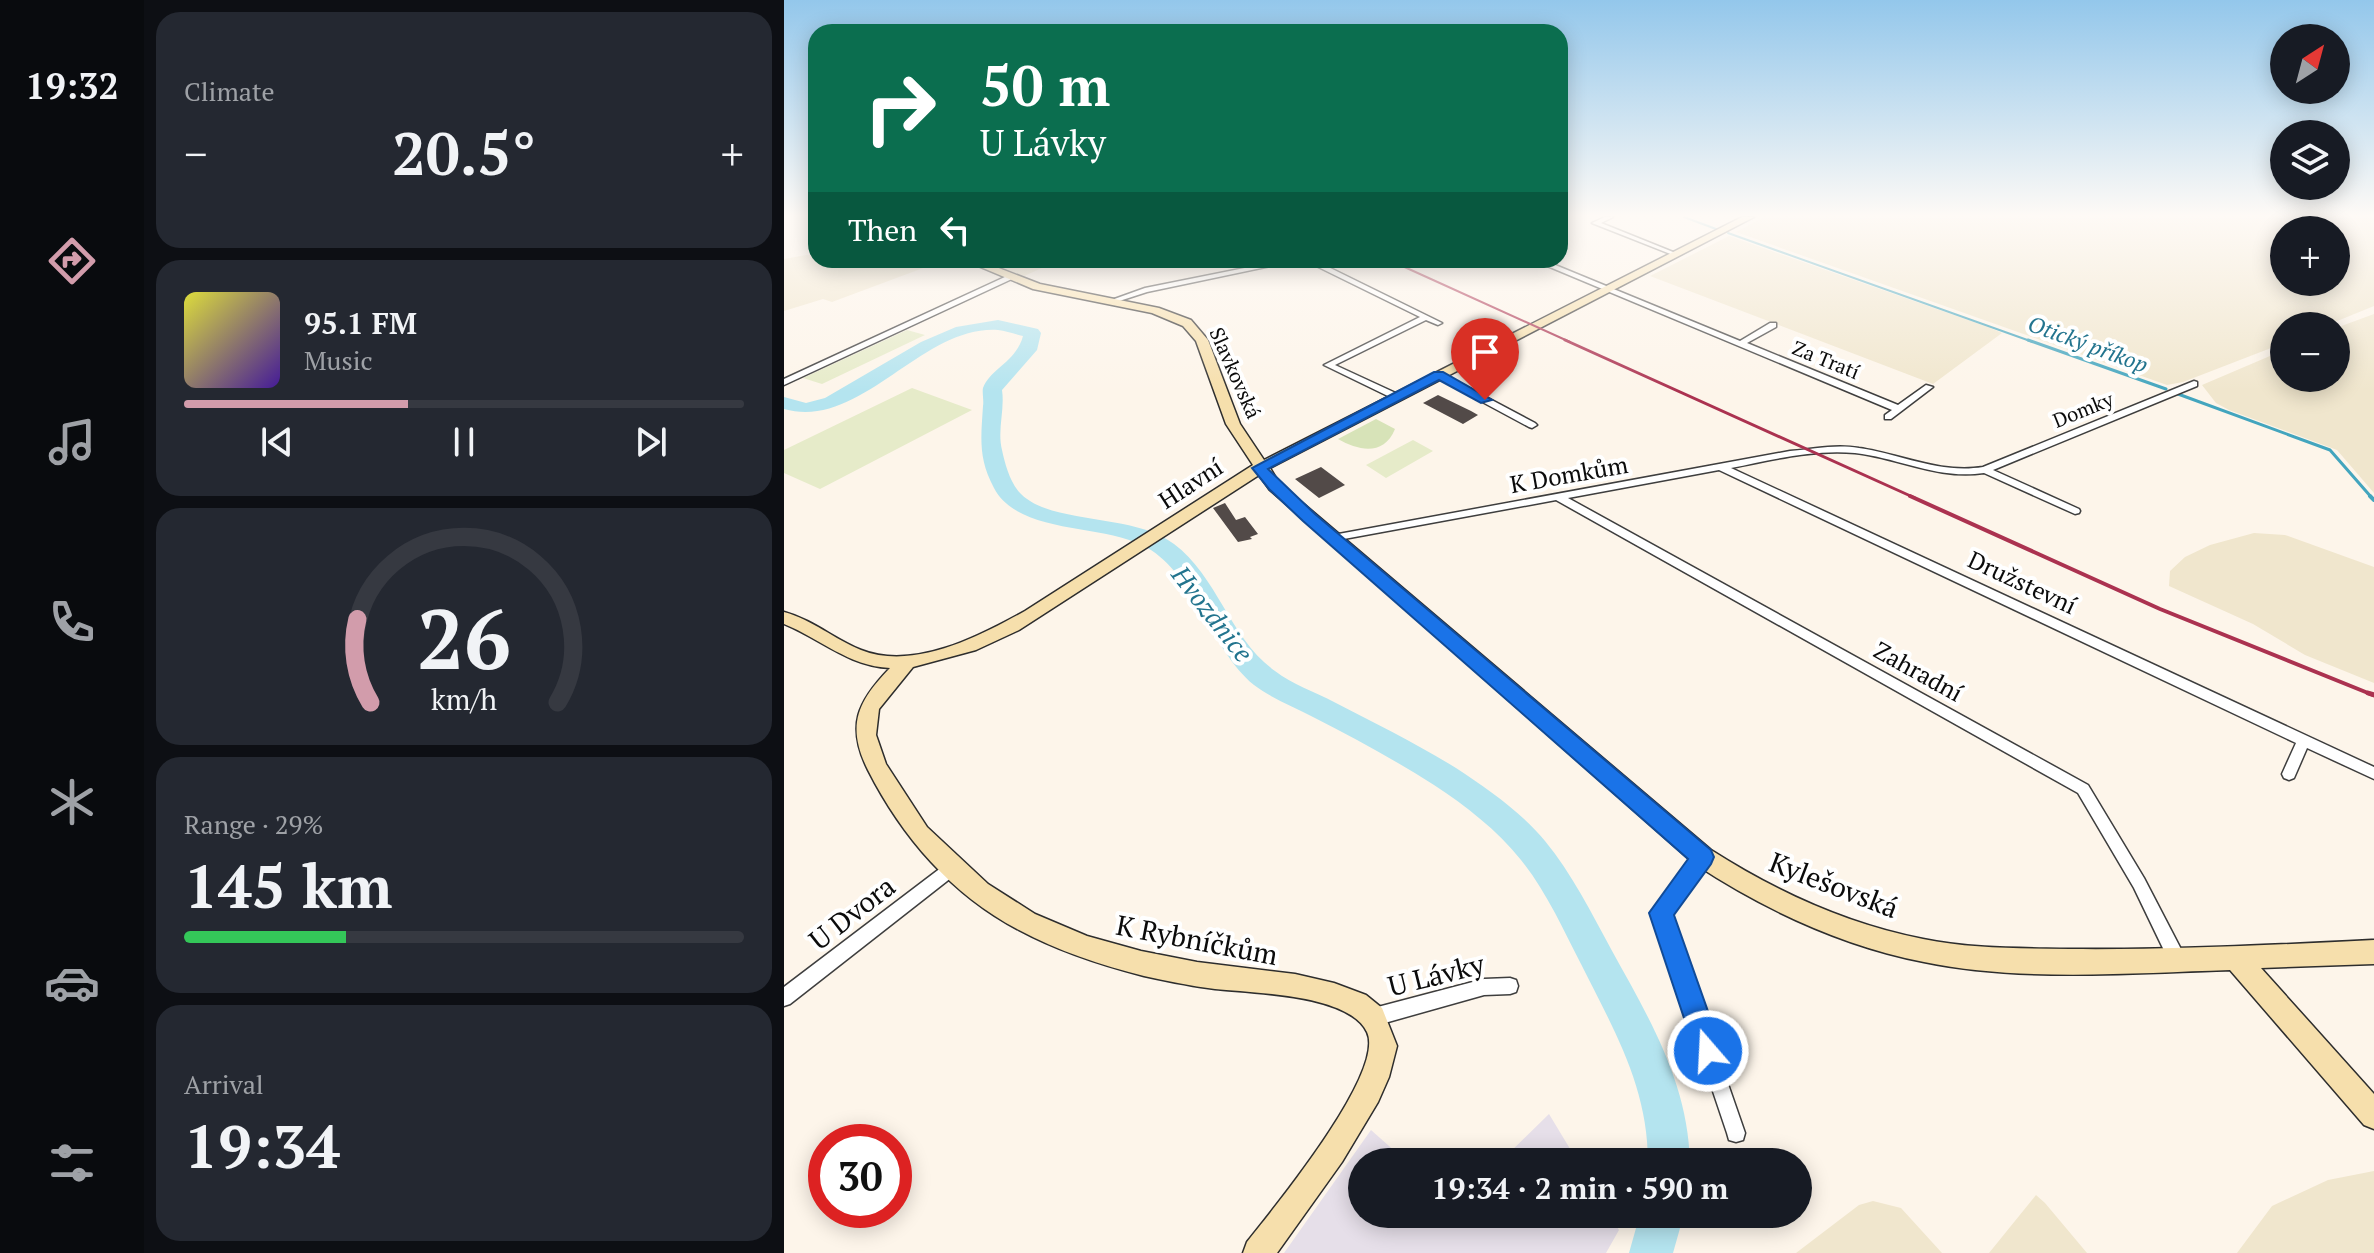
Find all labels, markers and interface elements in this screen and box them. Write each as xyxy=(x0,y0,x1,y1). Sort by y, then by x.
north arrow xyxy=(2270,24,2350,104)
map controls xyxy=(2270,24,2350,392)
text: 50 m xyxy=(980,48,1110,122)
icon: right xyxy=(848,56,952,160)
text: 19:32 xyxy=(25,62,119,109)
text: Climate xyxy=(184,74,275,108)
text: 20.5° xyxy=(392,113,536,192)
text: U Lávky xyxy=(980,119,1106,166)
button: layers xyxy=(2270,120,2350,200)
text: − xyxy=(184,124,207,183)
text: + xyxy=(721,124,744,183)
icon: left xyxy=(933,208,977,252)
text: Then xyxy=(848,210,917,250)
button: + xyxy=(2270,216,2350,296)
icon: directions xyxy=(44,233,100,289)
text: 95.1 FM xyxy=(304,303,417,343)
water label: Otický příkop xyxy=(2024,308,2152,379)
button: − xyxy=(2270,312,2350,392)
pin xyxy=(1451,318,1519,400)
street label: Slavkovská xyxy=(1203,323,1268,423)
icon: arrive xyxy=(1463,330,1507,374)
street label: Za Tratí xyxy=(1789,334,1864,385)
text: Music xyxy=(304,343,373,377)
street label: Domky xyxy=(2049,385,2118,434)
icon: music xyxy=(44,414,100,470)
icon: previous xyxy=(255,420,299,464)
icon: pause xyxy=(442,420,486,464)
icon: next xyxy=(629,420,673,464)
street label: K Domkům xyxy=(1507,448,1631,500)
street label: Hlavní xyxy=(1152,451,1229,516)
street label: Družstevní xyxy=(1963,543,2082,621)
water label: Hvozdnice xyxy=(1164,558,1261,669)
text: 26 xyxy=(417,582,511,692)
icon: phone xyxy=(44,594,100,650)
street label: Zahradní xyxy=(1868,634,1969,709)
text: km/h xyxy=(431,680,497,718)
icon: climate xyxy=(44,774,100,830)
text: Range · 29% xyxy=(184,807,323,841)
street label: Kylešovská xyxy=(1764,843,1904,926)
text: 145 km xyxy=(184,846,392,925)
street label: U Dvora xyxy=(801,867,902,958)
street label: K Rybníčkům xyxy=(1113,906,1281,973)
street label: U Lávky xyxy=(1384,945,1489,1004)
icon: car xyxy=(44,955,100,1011)
position arrow xyxy=(1666,1009,1750,1093)
text: Arrival xyxy=(184,1067,264,1101)
text: 19:34 xyxy=(184,1106,340,1185)
speed limit sign: 30 xyxy=(808,1124,912,1228)
icon: filters xyxy=(44,1135,100,1191)
text: 19:34 · 2 min · 590 m xyxy=(1432,1168,1728,1208)

